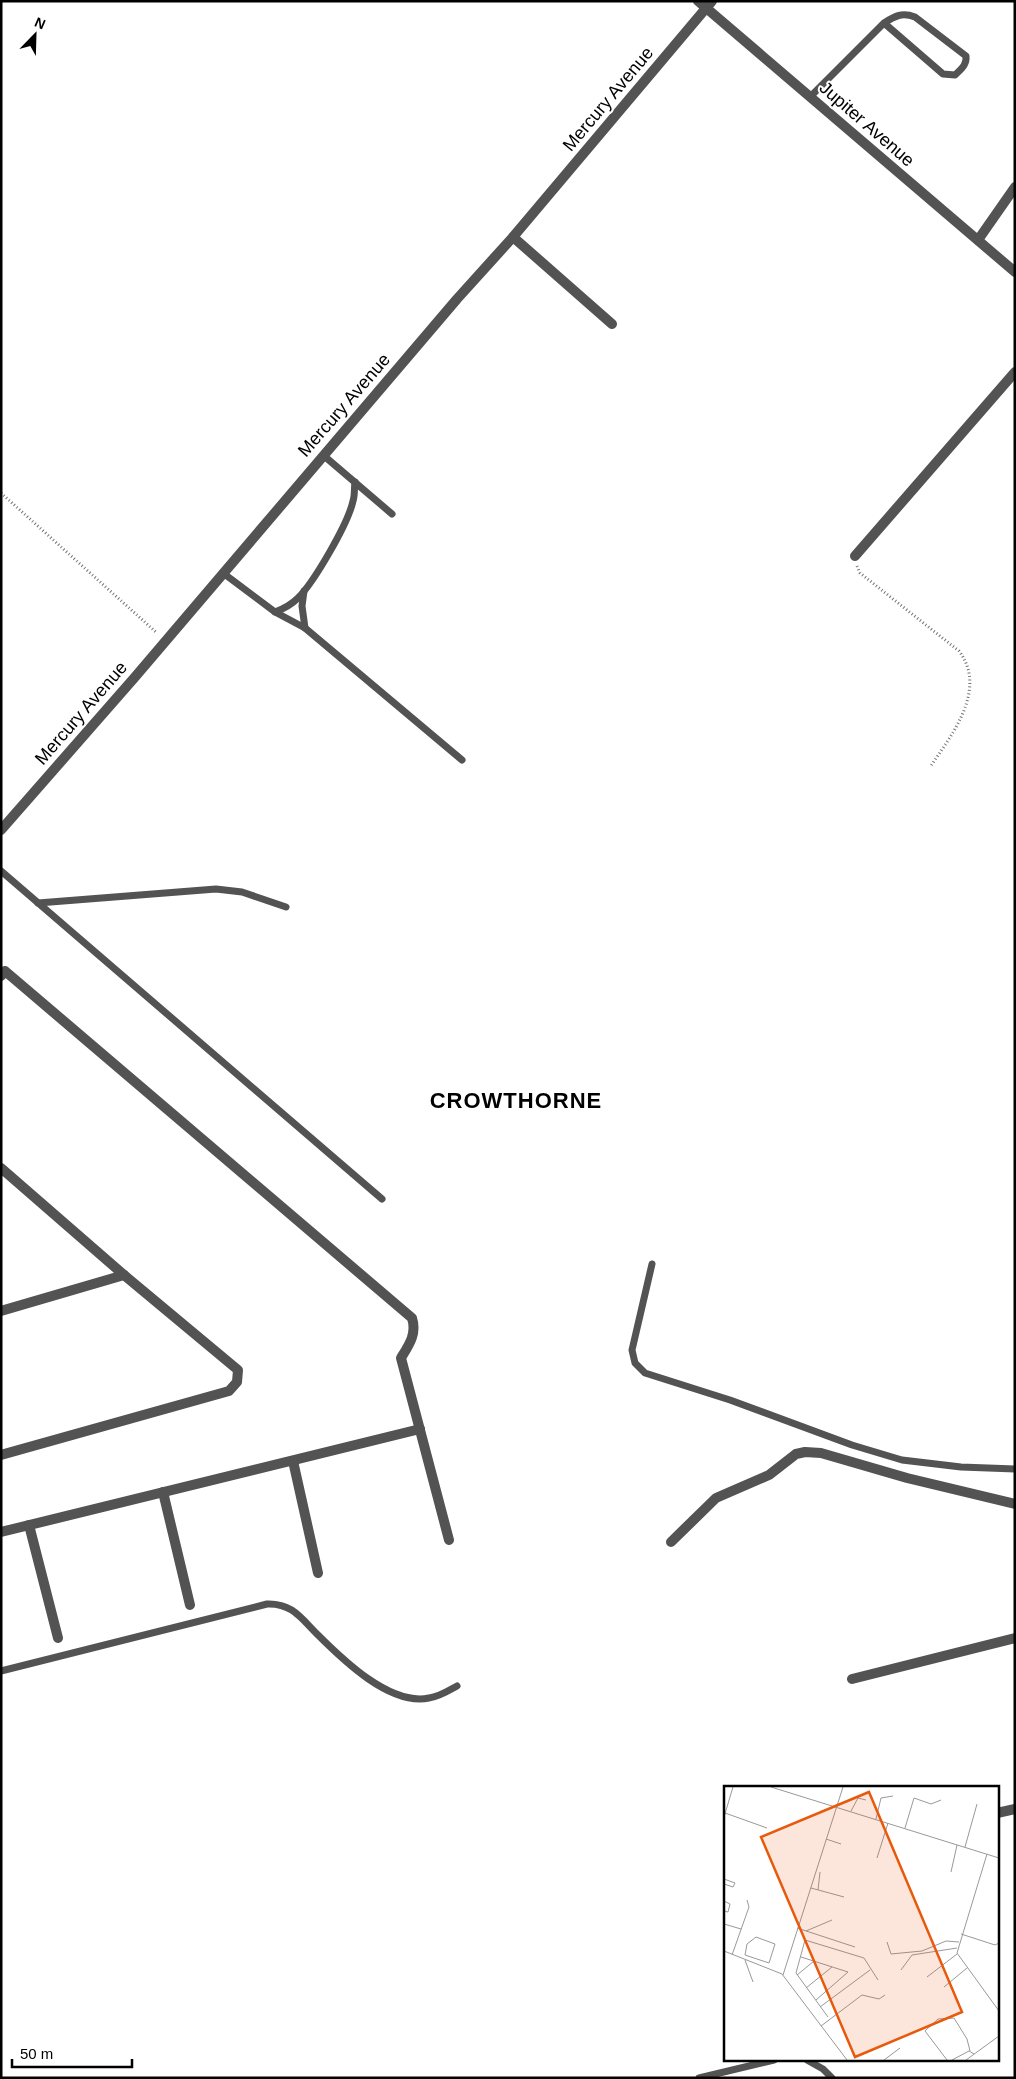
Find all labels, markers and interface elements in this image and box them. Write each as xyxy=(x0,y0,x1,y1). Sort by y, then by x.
north arrow xyxy=(10,10,60,60)
text: N xyxy=(32,14,48,32)
street label: Mercury Avenue xyxy=(559,43,657,155)
street label: Jupiter Avenue xyxy=(816,77,918,171)
street label: Mercury Avenue xyxy=(294,349,394,461)
street label: Mercury Avenue xyxy=(31,657,131,769)
district label: CROWTHORNE xyxy=(430,1088,602,1113)
inset map xyxy=(724,1786,998,2062)
scale bar xyxy=(12,2036,132,2068)
text: 50 m xyxy=(20,2045,53,2062)

